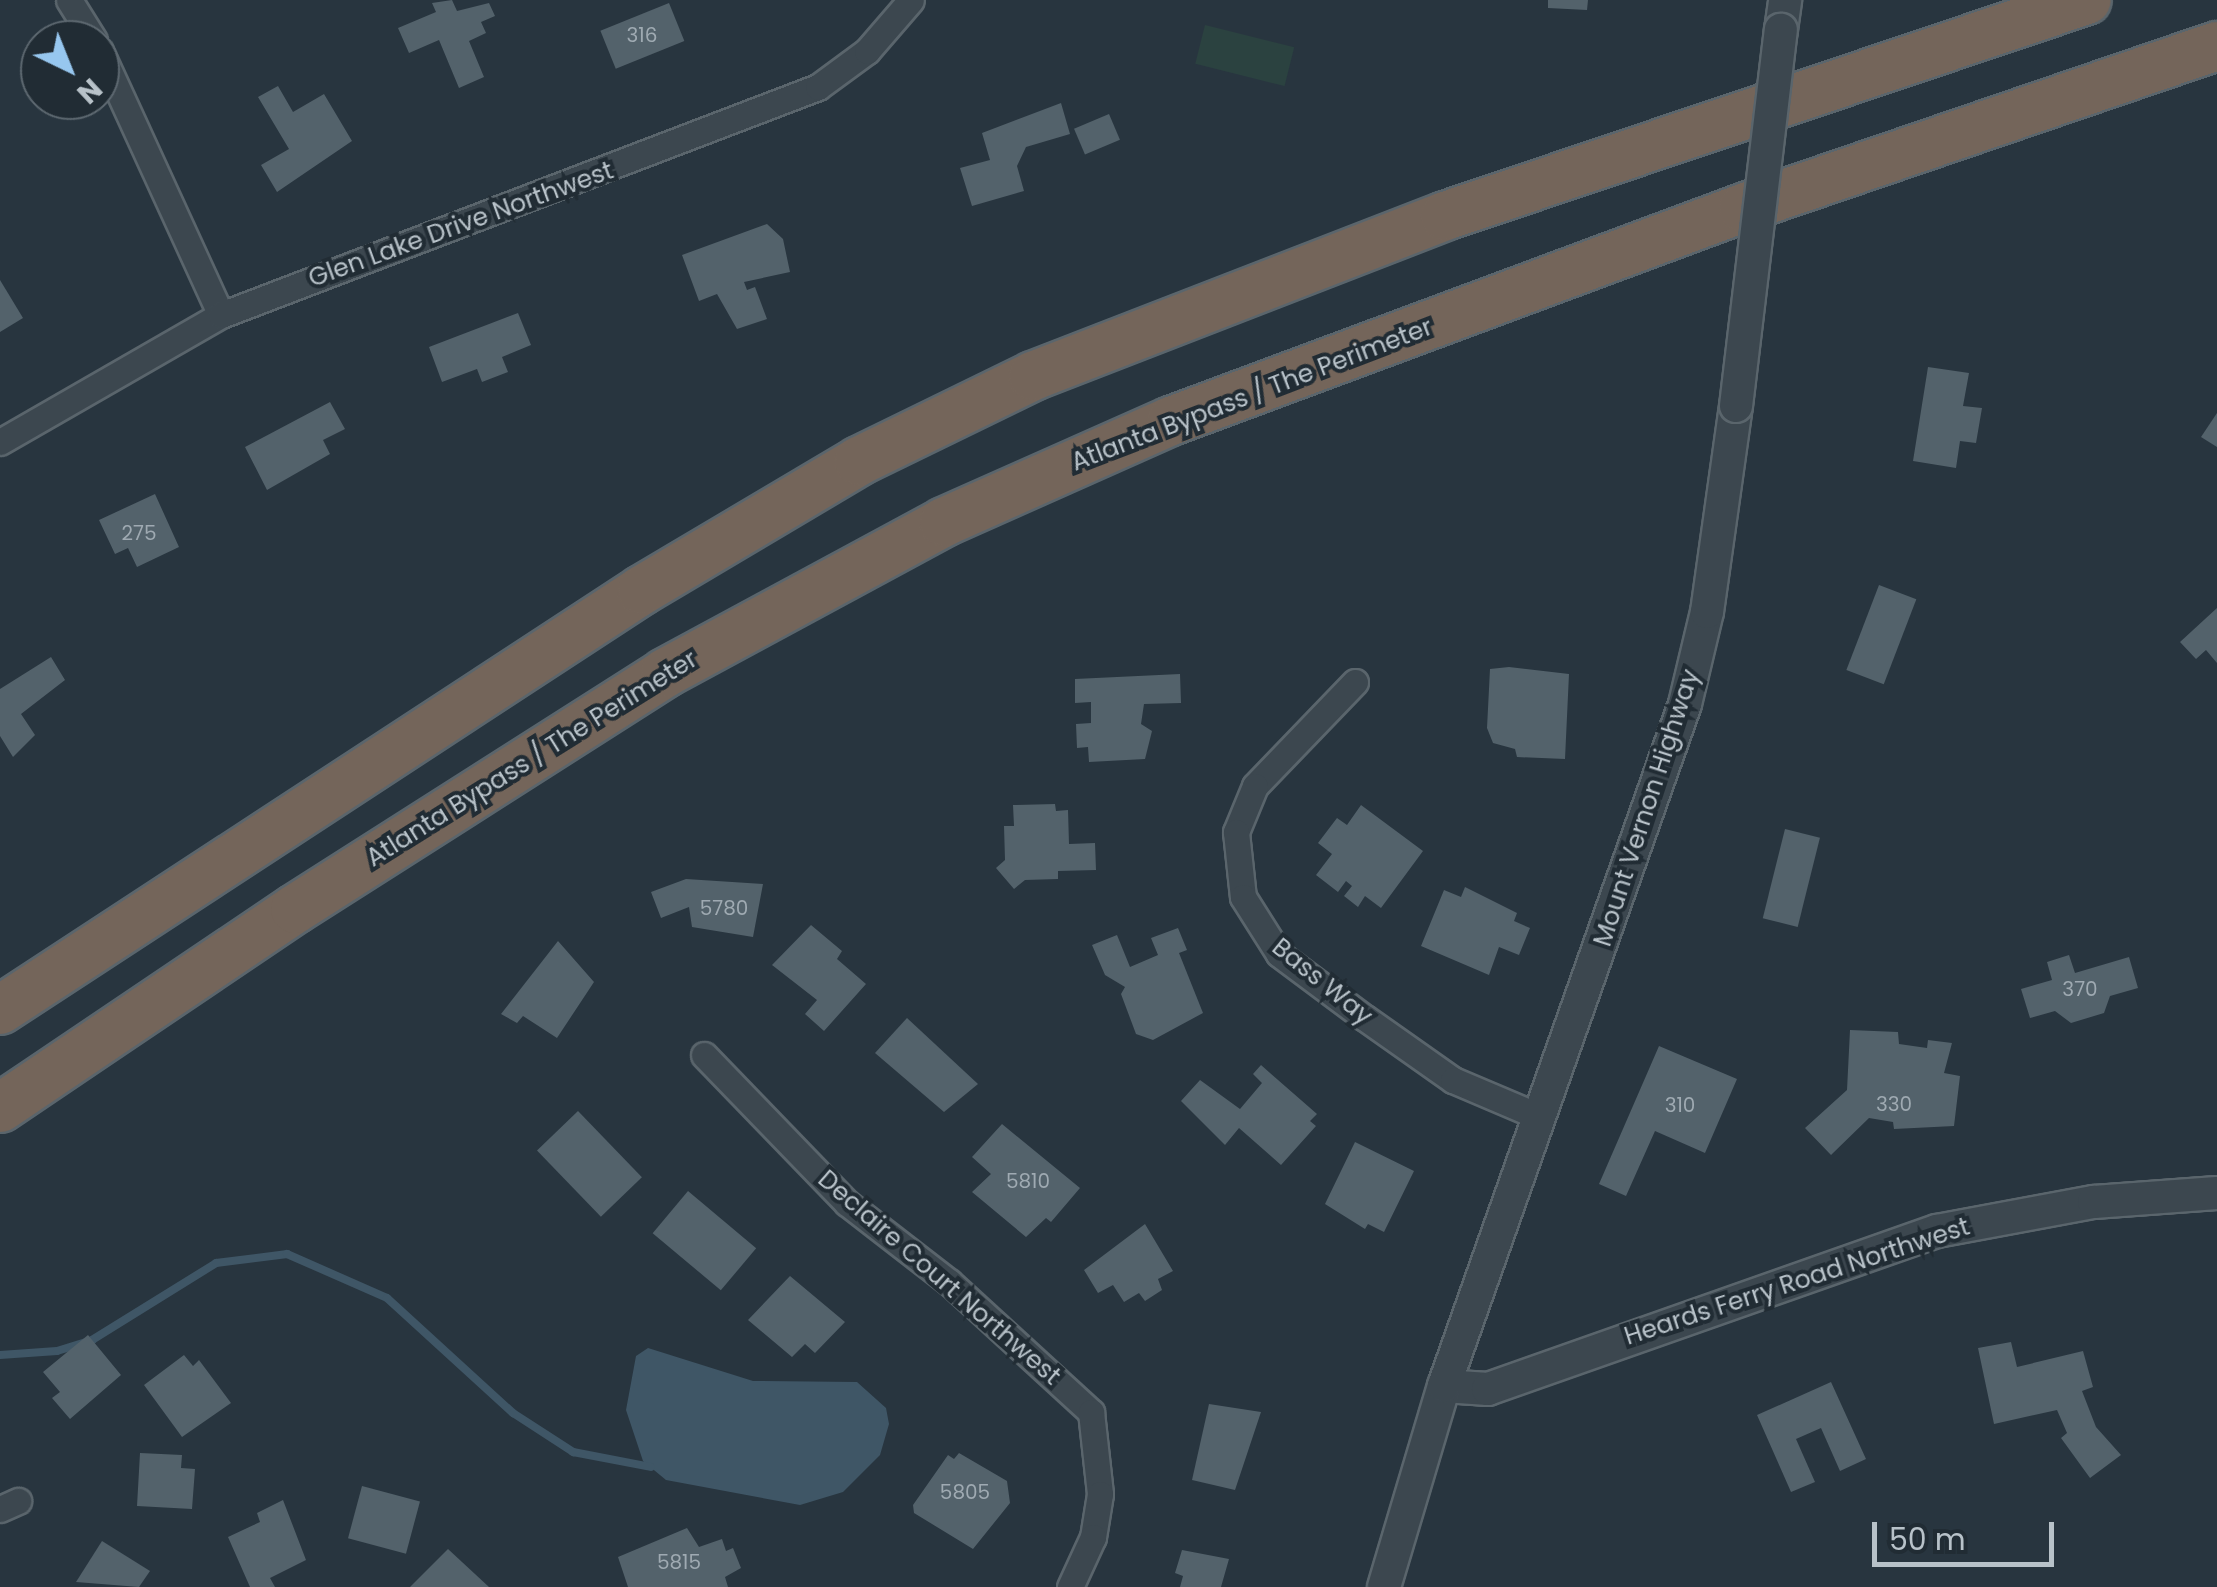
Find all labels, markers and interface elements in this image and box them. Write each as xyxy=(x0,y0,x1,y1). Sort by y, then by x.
north arrow xyxy=(20,20,120,120)
house number: 316 xyxy=(627,23,657,47)
text: N xyxy=(68,69,110,112)
street label: Glen Lake Drive Northwest xyxy=(305,156,617,294)
street label: Atlanta Bypass / The Perimeter xyxy=(1067,312,1437,478)
house number: 275 xyxy=(122,521,156,545)
street label: Atlanta Bypass / The Perimeter xyxy=(361,644,703,874)
street label: Mount Vernon Highway xyxy=(1588,666,1706,950)
house number: 5780 xyxy=(700,896,748,920)
street label: Bass Way xyxy=(1266,932,1378,1032)
house number: 370 xyxy=(2062,977,2098,1001)
house number: 330 xyxy=(1876,1092,1912,1116)
house number: 310 xyxy=(1665,1093,1695,1117)
street label: Declaire Court Northwest xyxy=(812,1164,1066,1392)
house number: 5810 xyxy=(1006,1169,1050,1193)
street label: Heards Ferry Road Northwest xyxy=(1621,1212,1973,1352)
house number: 5805 xyxy=(940,1480,990,1504)
scale bar xyxy=(1877,1502,2060,1564)
text: 50 m xyxy=(1889,1518,1966,1561)
house number: 5815 xyxy=(657,1550,701,1574)

